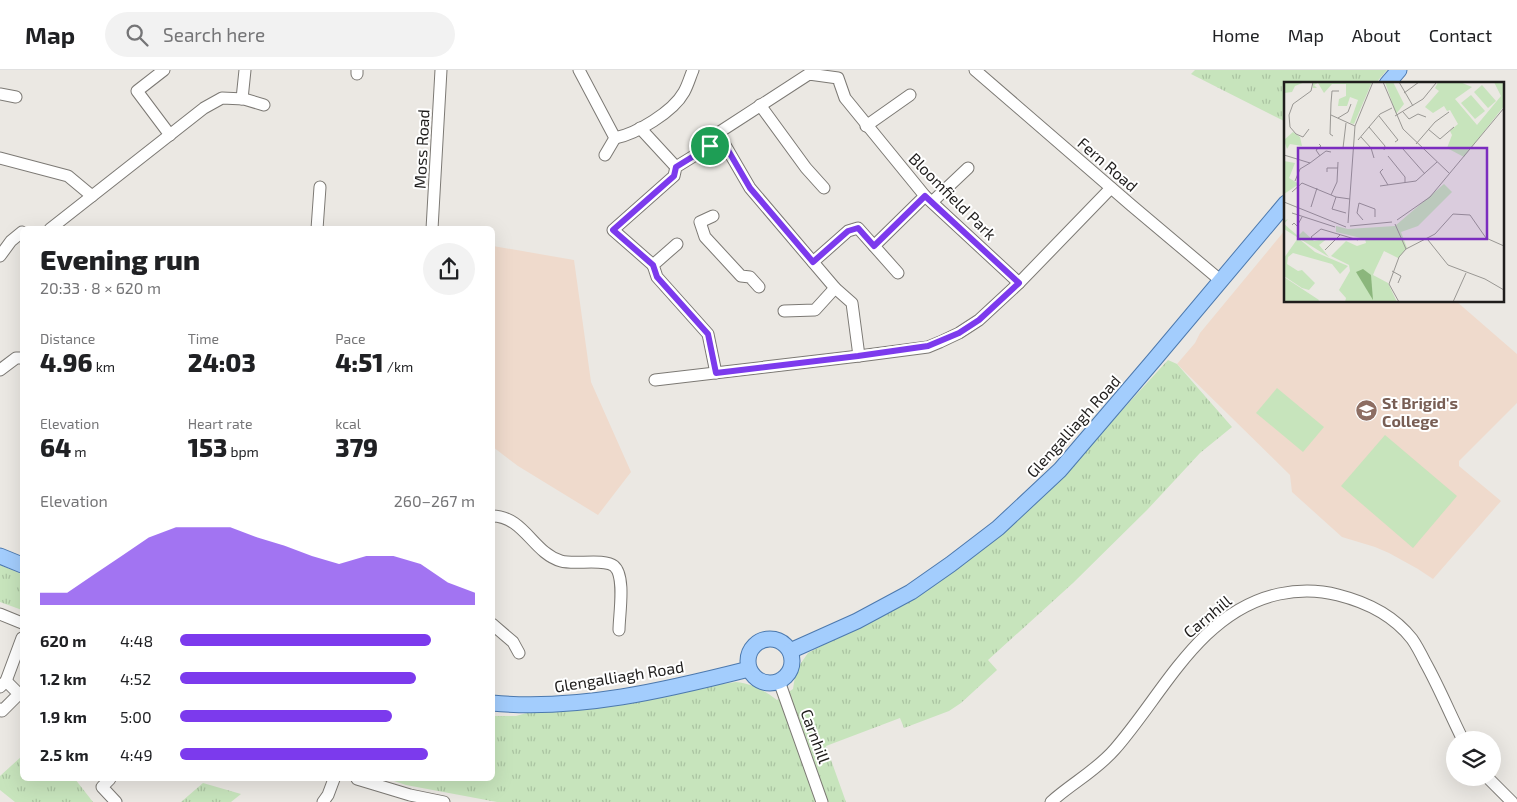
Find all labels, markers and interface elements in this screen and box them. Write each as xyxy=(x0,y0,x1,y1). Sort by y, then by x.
search box xyxy=(105,12,455,57)
text: Map xyxy=(25,20,75,49)
icon: search xyxy=(123,21,151,49)
text: Search here xyxy=(163,23,265,46)
text: Home xyxy=(1212,24,1260,46)
text: Map xyxy=(1288,24,1324,46)
text: About xyxy=(1352,24,1401,46)
text: Contact xyxy=(1429,24,1492,46)
inset map xyxy=(1284,82,1504,302)
street label: Moss Road xyxy=(409,109,433,189)
pin xyxy=(689,125,731,167)
icon: arrive xyxy=(696,132,724,160)
street label: Fern Road xyxy=(1074,133,1142,195)
street label: Bloomfield Park xyxy=(905,148,1001,244)
text: Evening run xyxy=(40,242,200,276)
button: share xyxy=(423,243,475,295)
text: 20:33 · 8 × 620 m xyxy=(40,278,161,297)
text: Distance xyxy=(40,330,95,347)
text: Time xyxy=(188,330,219,347)
text: Pace xyxy=(335,330,365,347)
text: 4.96 xyxy=(40,347,93,377)
text: 24:03 xyxy=(188,347,256,377)
text: 4:51 xyxy=(335,347,384,377)
text: km xyxy=(93,358,115,375)
text: /km xyxy=(384,358,413,375)
street label: Glengalliagh Road xyxy=(1022,371,1124,481)
place label: St Brigid's College xyxy=(1382,393,1458,430)
school or university icon: St Brigid's College xyxy=(1354,399,1378,423)
text: Elevation xyxy=(40,415,99,432)
text: Heart rate xyxy=(188,415,252,432)
text: kcal xyxy=(335,415,361,432)
text: 64 xyxy=(40,432,71,462)
text: 153 xyxy=(188,432,227,462)
text: 379 xyxy=(335,432,378,462)
text: m xyxy=(71,443,87,460)
text: bpm xyxy=(227,443,259,460)
text: Elevation xyxy=(40,491,108,510)
text: 260–267 m xyxy=(394,491,475,510)
street label: Carnhill xyxy=(1179,590,1235,641)
text: 620 m xyxy=(40,631,86,650)
text: 4:48 xyxy=(120,631,153,650)
street label: Glengalliagh Road xyxy=(553,656,685,696)
text: 1.2 km xyxy=(40,669,87,688)
text: 4:52 xyxy=(120,669,151,688)
street label: Carnhill xyxy=(797,706,835,766)
text: 1.9 km xyxy=(40,707,87,726)
text: 5:00 xyxy=(120,707,152,726)
map controls xyxy=(1446,731,1501,786)
button: layers xyxy=(1446,731,1501,786)
text: 2.5 km xyxy=(40,745,89,764)
text: 4:49 xyxy=(120,745,153,764)

